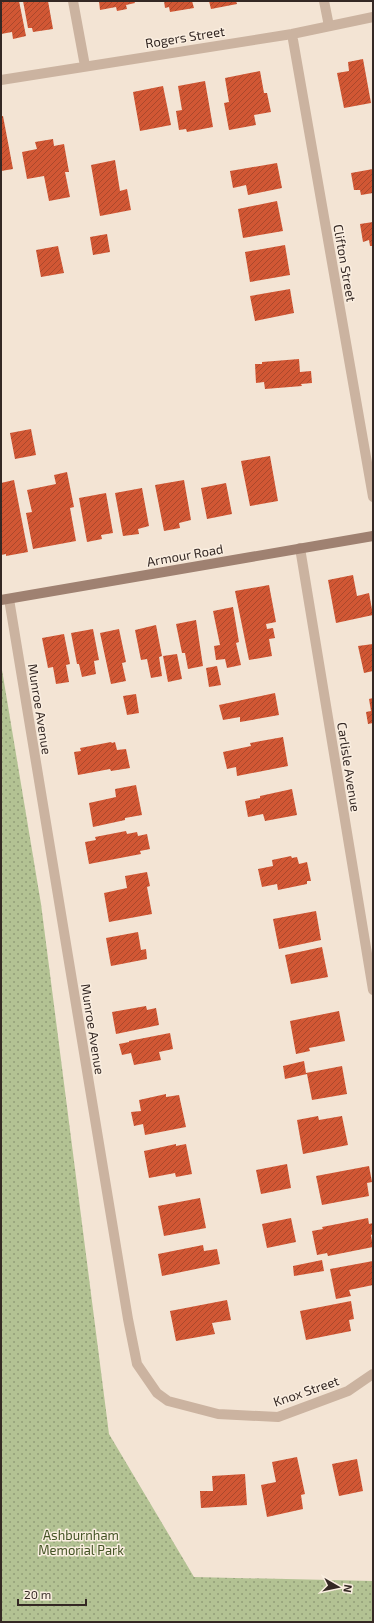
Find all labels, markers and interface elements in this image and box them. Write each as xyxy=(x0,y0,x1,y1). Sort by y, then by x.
street label: Rogers Street xyxy=(144,23,226,51)
street label: Clifton Street xyxy=(330,223,360,303)
street label: Armour Road xyxy=(146,540,224,570)
street label: Munroe Avenue xyxy=(25,662,55,756)
street label: Carlisle Avenue xyxy=(334,721,364,813)
street label: Munroe Avenue xyxy=(78,982,108,1076)
street label: Knox Street xyxy=(271,1372,341,1410)
park label: Ashburnham Memorial Park xyxy=(38,1527,124,1558)
north arrow xyxy=(318,1567,358,1607)
scale bar xyxy=(18,1581,86,1607)
text: N xyxy=(341,1584,355,1594)
text: 20 m xyxy=(24,1587,51,1601)

